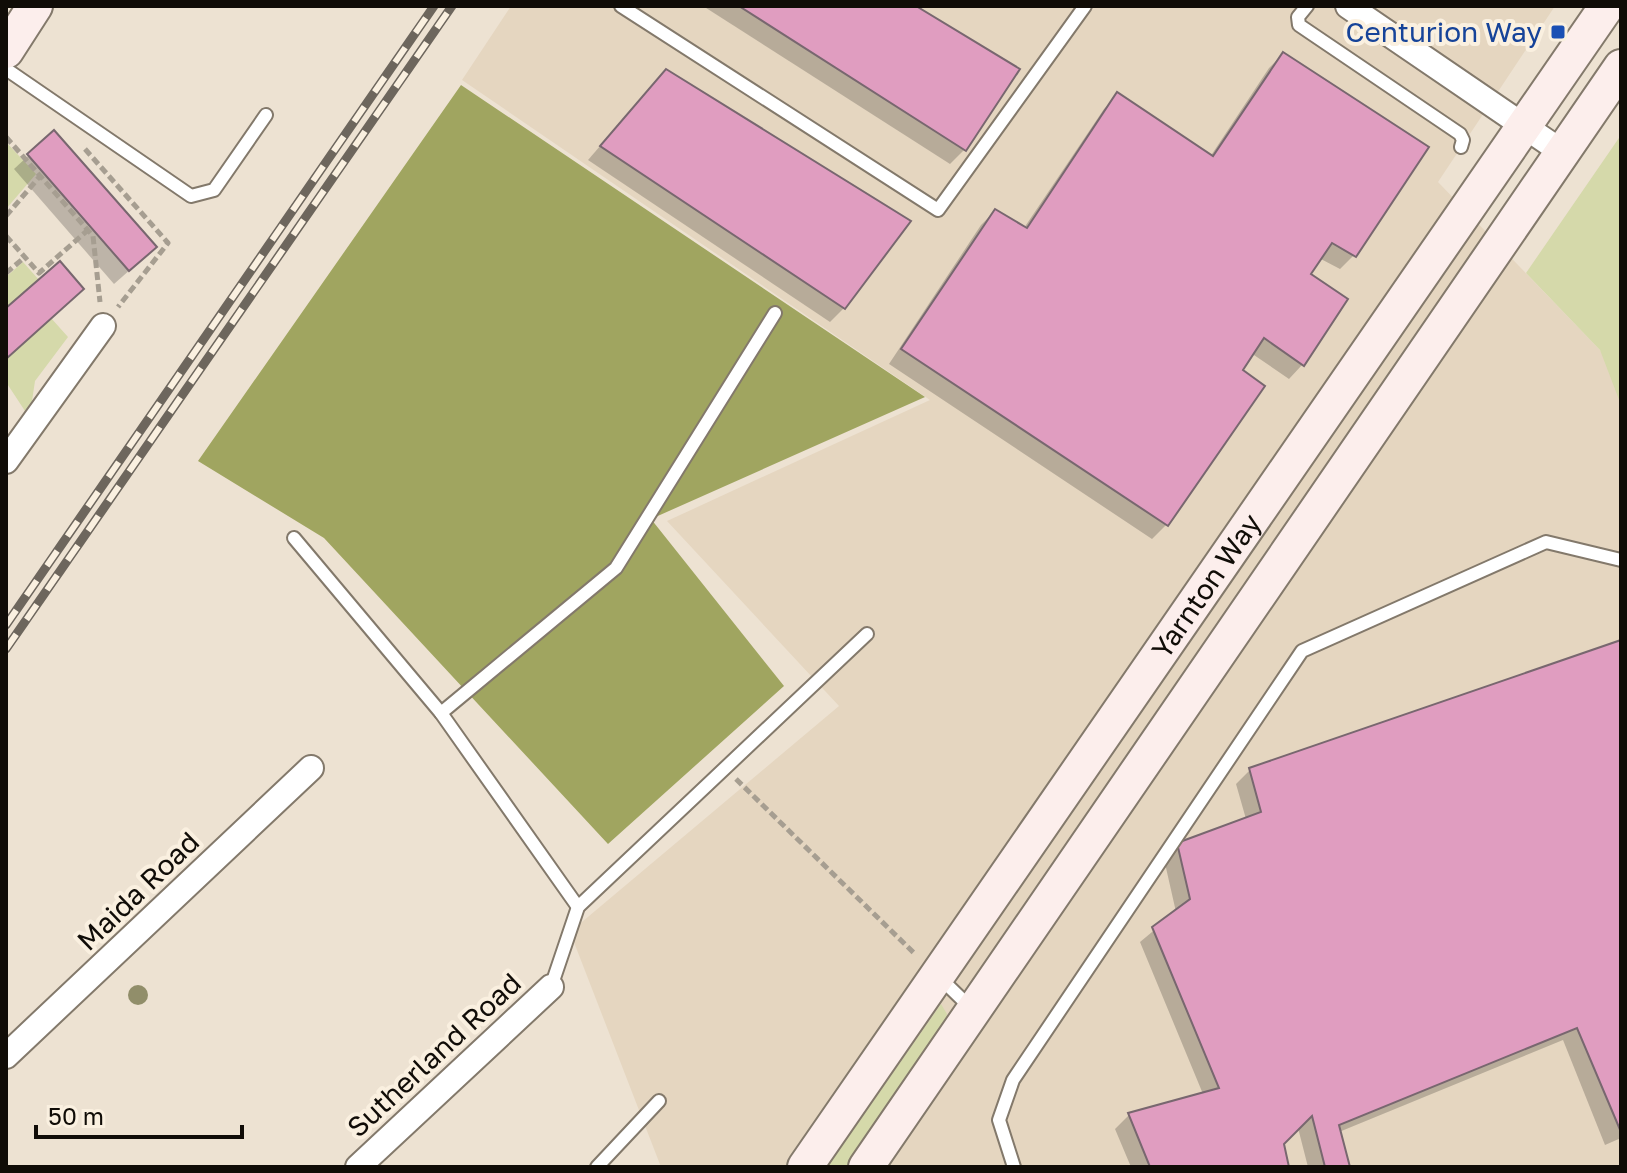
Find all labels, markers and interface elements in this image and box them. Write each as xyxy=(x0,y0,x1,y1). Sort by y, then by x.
place label: Centurion Way xyxy=(1345,15,1542,48)
marker: Centurion Way xyxy=(1549,23,1567,41)
street label: Yarnton Way xyxy=(1144,507,1267,664)
street label: Maida Road xyxy=(70,825,205,957)
street label: Sutherland Road xyxy=(340,966,527,1144)
scale bar xyxy=(36,1089,242,1139)
text: 50 m xyxy=(48,1101,104,1130)

